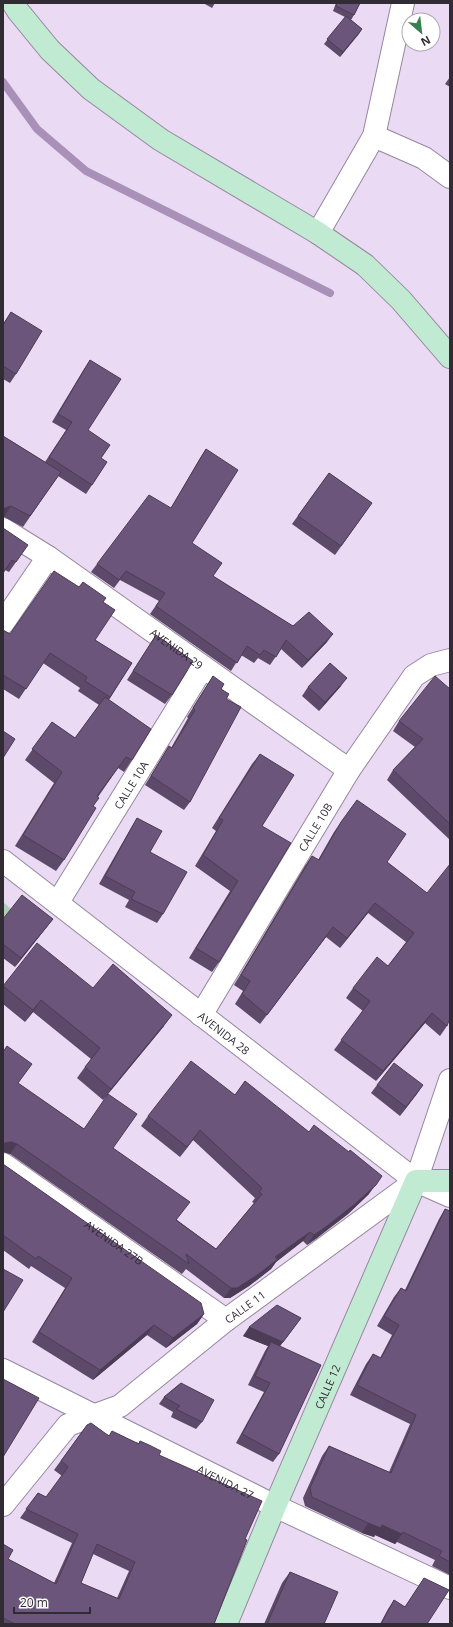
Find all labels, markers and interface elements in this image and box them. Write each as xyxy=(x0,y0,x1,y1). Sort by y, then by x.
north arrow xyxy=(401,12,441,52)
text: N xyxy=(418,33,433,50)
street label: AVENIDA 29 xyxy=(148,624,206,672)
street label: CALLE 10A xyxy=(110,758,151,811)
street label: CALLE 10B xyxy=(294,800,335,854)
street label: AVENIDA 28 xyxy=(195,1008,253,1057)
street label: AVENIDA 27B xyxy=(82,1216,147,1268)
street label: CALLE 11 xyxy=(221,1286,268,1326)
street label: CALLE 12 xyxy=(311,1362,343,1411)
street label: AVENIDA 27 xyxy=(195,1461,257,1502)
scale bar xyxy=(14,1589,90,1615)
text: 20 m xyxy=(20,1594,48,1611)

